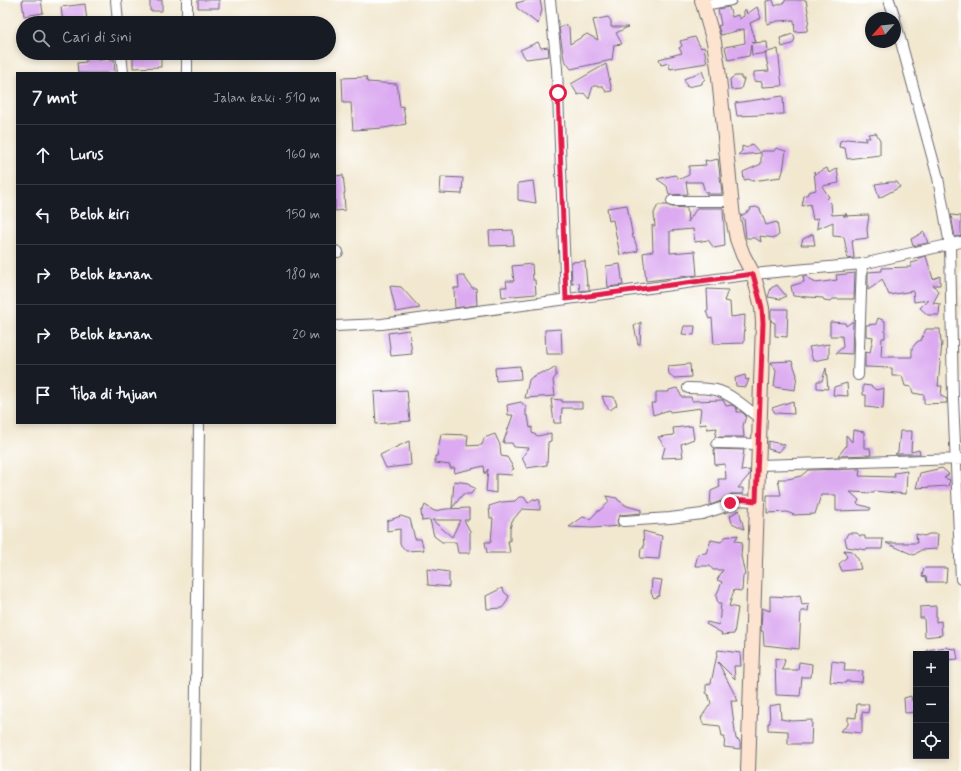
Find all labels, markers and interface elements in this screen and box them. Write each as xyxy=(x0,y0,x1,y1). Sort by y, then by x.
north arrow xyxy=(865,12,901,48)
search box xyxy=(16,16,336,60)
icon: search xyxy=(30,27,52,49)
text: Cari di sini xyxy=(62,28,132,48)
route start xyxy=(549,84,567,102)
text: 7 mnt xyxy=(32,87,78,109)
text: Jalan kaki · 510 m xyxy=(213,90,320,107)
icon: ahead xyxy=(32,144,54,166)
text: Lurus xyxy=(70,145,103,165)
text: 160 m xyxy=(285,146,320,163)
icon: left xyxy=(32,204,54,226)
text: Belok kiri xyxy=(70,205,129,225)
text: 150 m xyxy=(286,206,320,223)
icon: right xyxy=(32,264,54,286)
text: Belok kanan xyxy=(70,265,153,285)
text: 180 m xyxy=(285,266,320,283)
icon: right xyxy=(32,324,54,346)
text: Belok kanan xyxy=(70,325,153,345)
text: 20 m xyxy=(292,326,320,343)
icon: arrive xyxy=(32,384,54,406)
text: Tiba di tujuan xyxy=(70,385,157,405)
route end xyxy=(721,494,739,512)
map controls xyxy=(913,651,949,759)
button: + xyxy=(913,651,949,687)
button: − xyxy=(913,687,949,723)
button: locate xyxy=(913,723,949,759)

